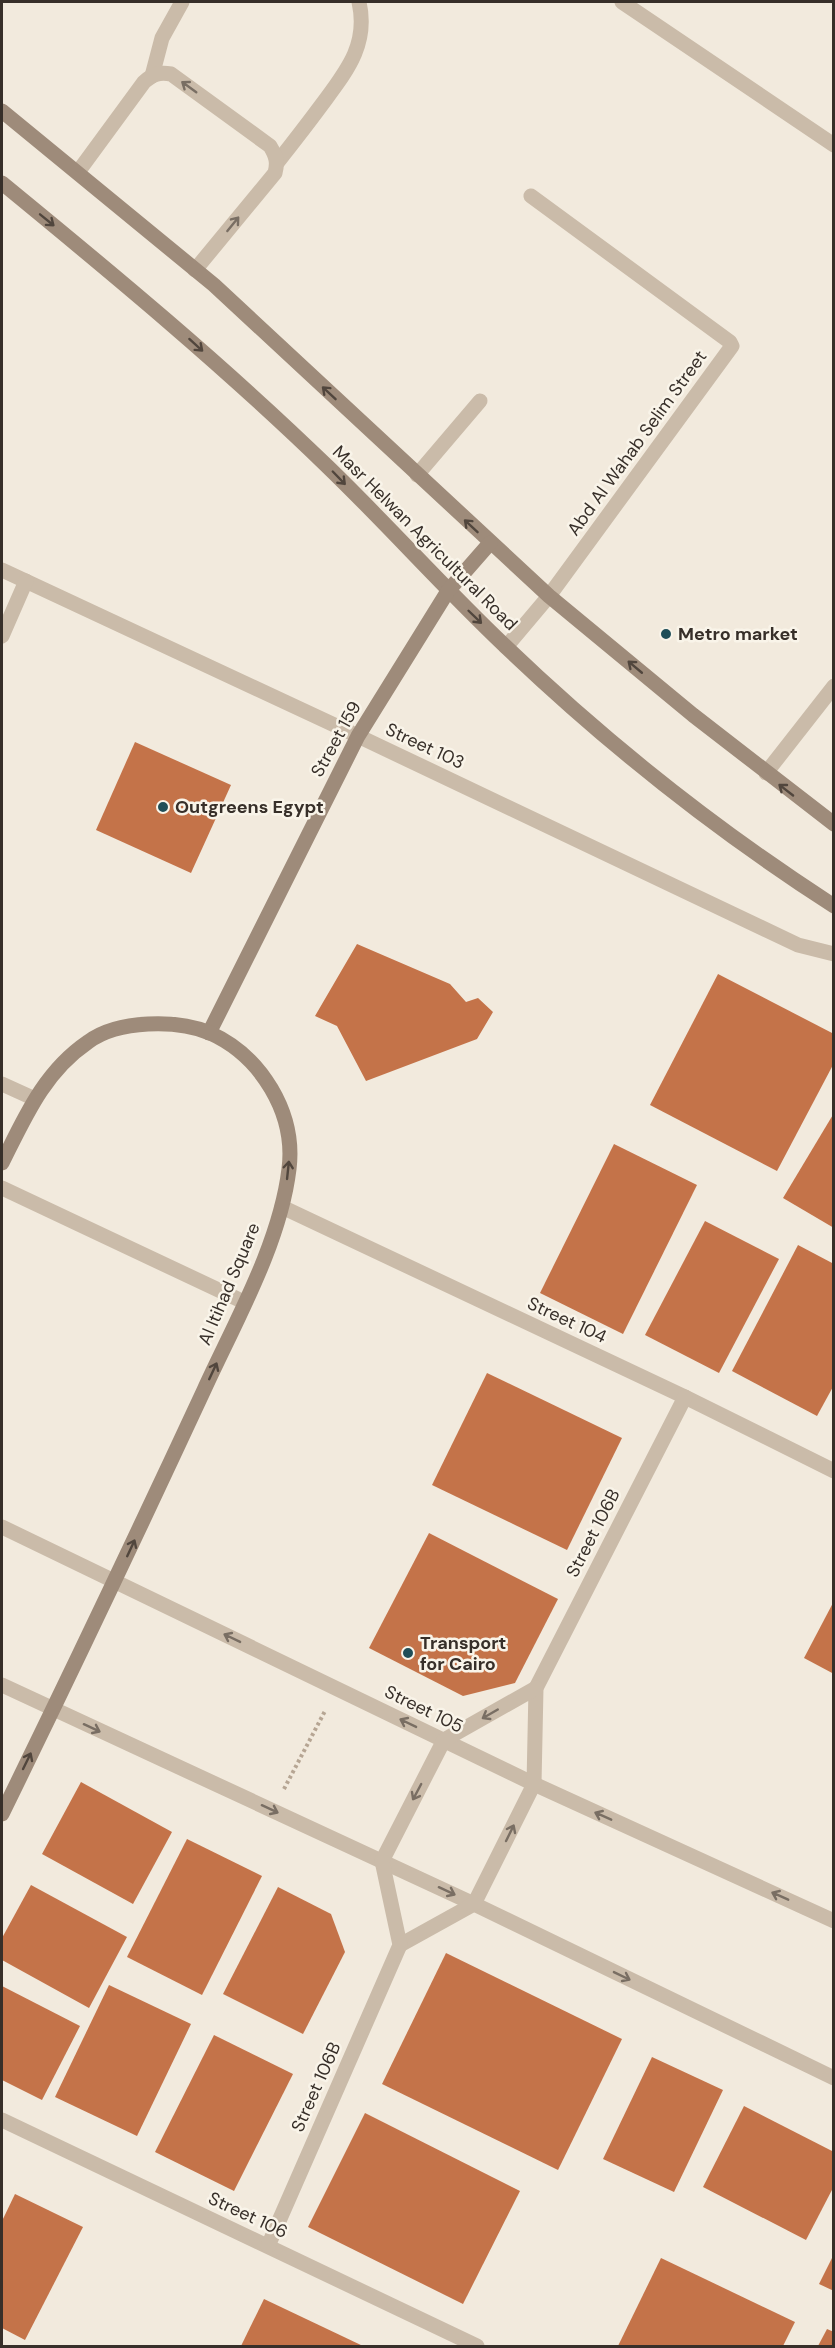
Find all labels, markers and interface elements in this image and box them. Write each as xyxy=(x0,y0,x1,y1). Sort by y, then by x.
one-way arrow xyxy=(182,81,198,94)
one-way arrow xyxy=(39,213,55,226)
one-way arrow xyxy=(226,216,239,232)
one-way arrow xyxy=(188,338,203,352)
street label: Abd Al Wahab Selim Street xyxy=(562,346,712,540)
one-way arrow xyxy=(322,386,337,400)
street label: Masr Helwan Agricultural Road xyxy=(327,440,523,636)
one-way arrow xyxy=(331,470,345,485)
one-way arrow xyxy=(464,519,479,533)
one-way arrow xyxy=(468,610,483,624)
place label: Metro market xyxy=(678,622,798,646)
marker: Metro market xyxy=(659,627,673,641)
one-way arrow xyxy=(628,660,643,674)
street label: Street 159 xyxy=(305,697,367,781)
street label: Street 103 xyxy=(382,717,468,775)
one-way arrow xyxy=(779,783,795,796)
place label: Outgreens Egypt xyxy=(175,795,324,819)
marker: Outgreens Egypt xyxy=(156,800,170,814)
one-way arrow xyxy=(283,1160,294,1180)
street label: Al Itihad Square xyxy=(192,1219,266,1349)
street label: Street 104 xyxy=(524,1291,610,1349)
one-way arrow xyxy=(207,1362,219,1380)
street label: Street 106B xyxy=(561,1485,626,1581)
one-way arrow xyxy=(127,1539,138,1557)
place label: Transport for Cairo xyxy=(420,1631,506,1676)
one-way arrow xyxy=(223,1632,241,1644)
marker: Transport for Cairo xyxy=(401,1646,415,1660)
street label: Street 105 xyxy=(381,1680,467,1738)
one-way arrow xyxy=(482,1708,499,1720)
one-way arrow xyxy=(399,1716,417,1728)
one-way arrow xyxy=(83,1723,101,1734)
one-way arrow xyxy=(22,1752,34,1770)
one-way arrow xyxy=(411,1783,423,1801)
one-way arrow xyxy=(260,1804,278,1815)
one-way arrow xyxy=(594,1809,612,1821)
one-way arrow xyxy=(504,1824,516,1842)
one-way arrow xyxy=(437,1886,455,1898)
one-way arrow xyxy=(772,1890,790,1902)
one-way arrow xyxy=(613,1971,631,1982)
street label: Street 106B xyxy=(286,2038,347,2136)
street label: Street 106 xyxy=(204,2186,292,2244)

